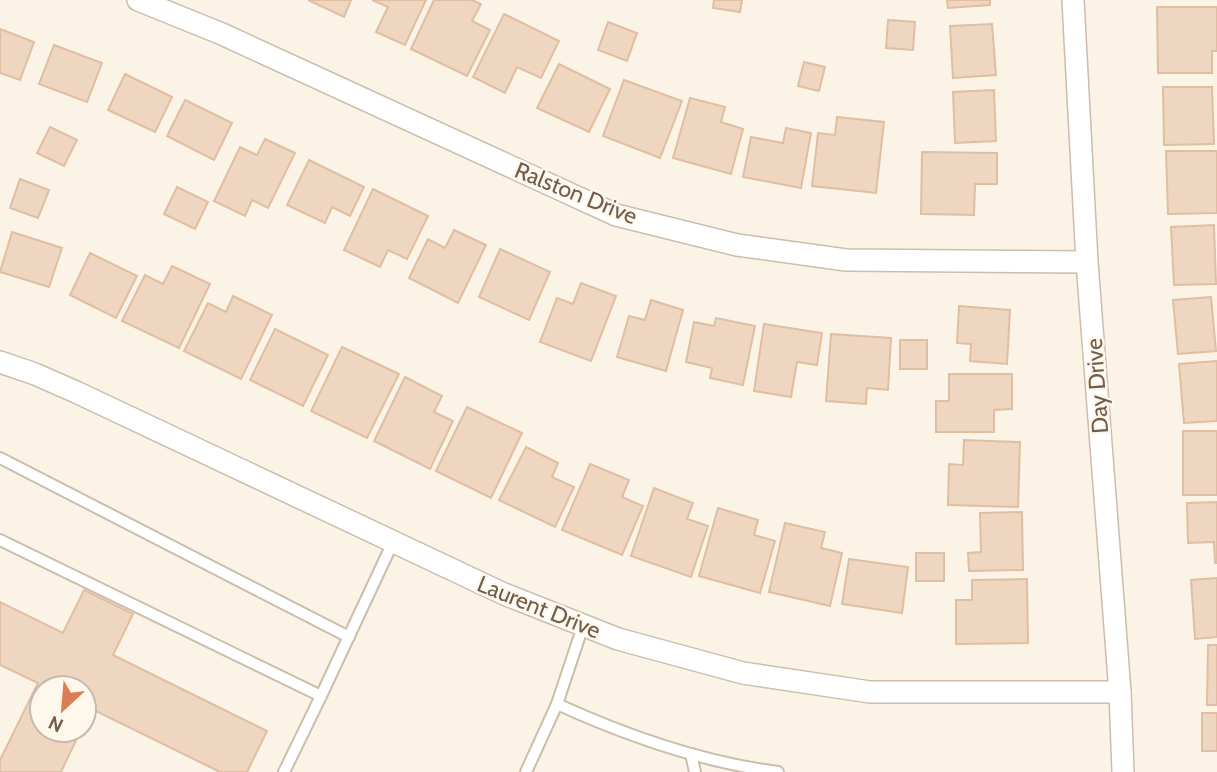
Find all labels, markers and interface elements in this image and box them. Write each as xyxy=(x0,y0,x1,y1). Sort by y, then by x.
street label: Ralston Drive xyxy=(511,156,642,230)
street label: Day Drive xyxy=(1080,337,1114,435)
street label: Laurent Drive xyxy=(473,570,605,645)
north arrow xyxy=(28,674,98,744)
text: N xyxy=(45,711,67,737)

